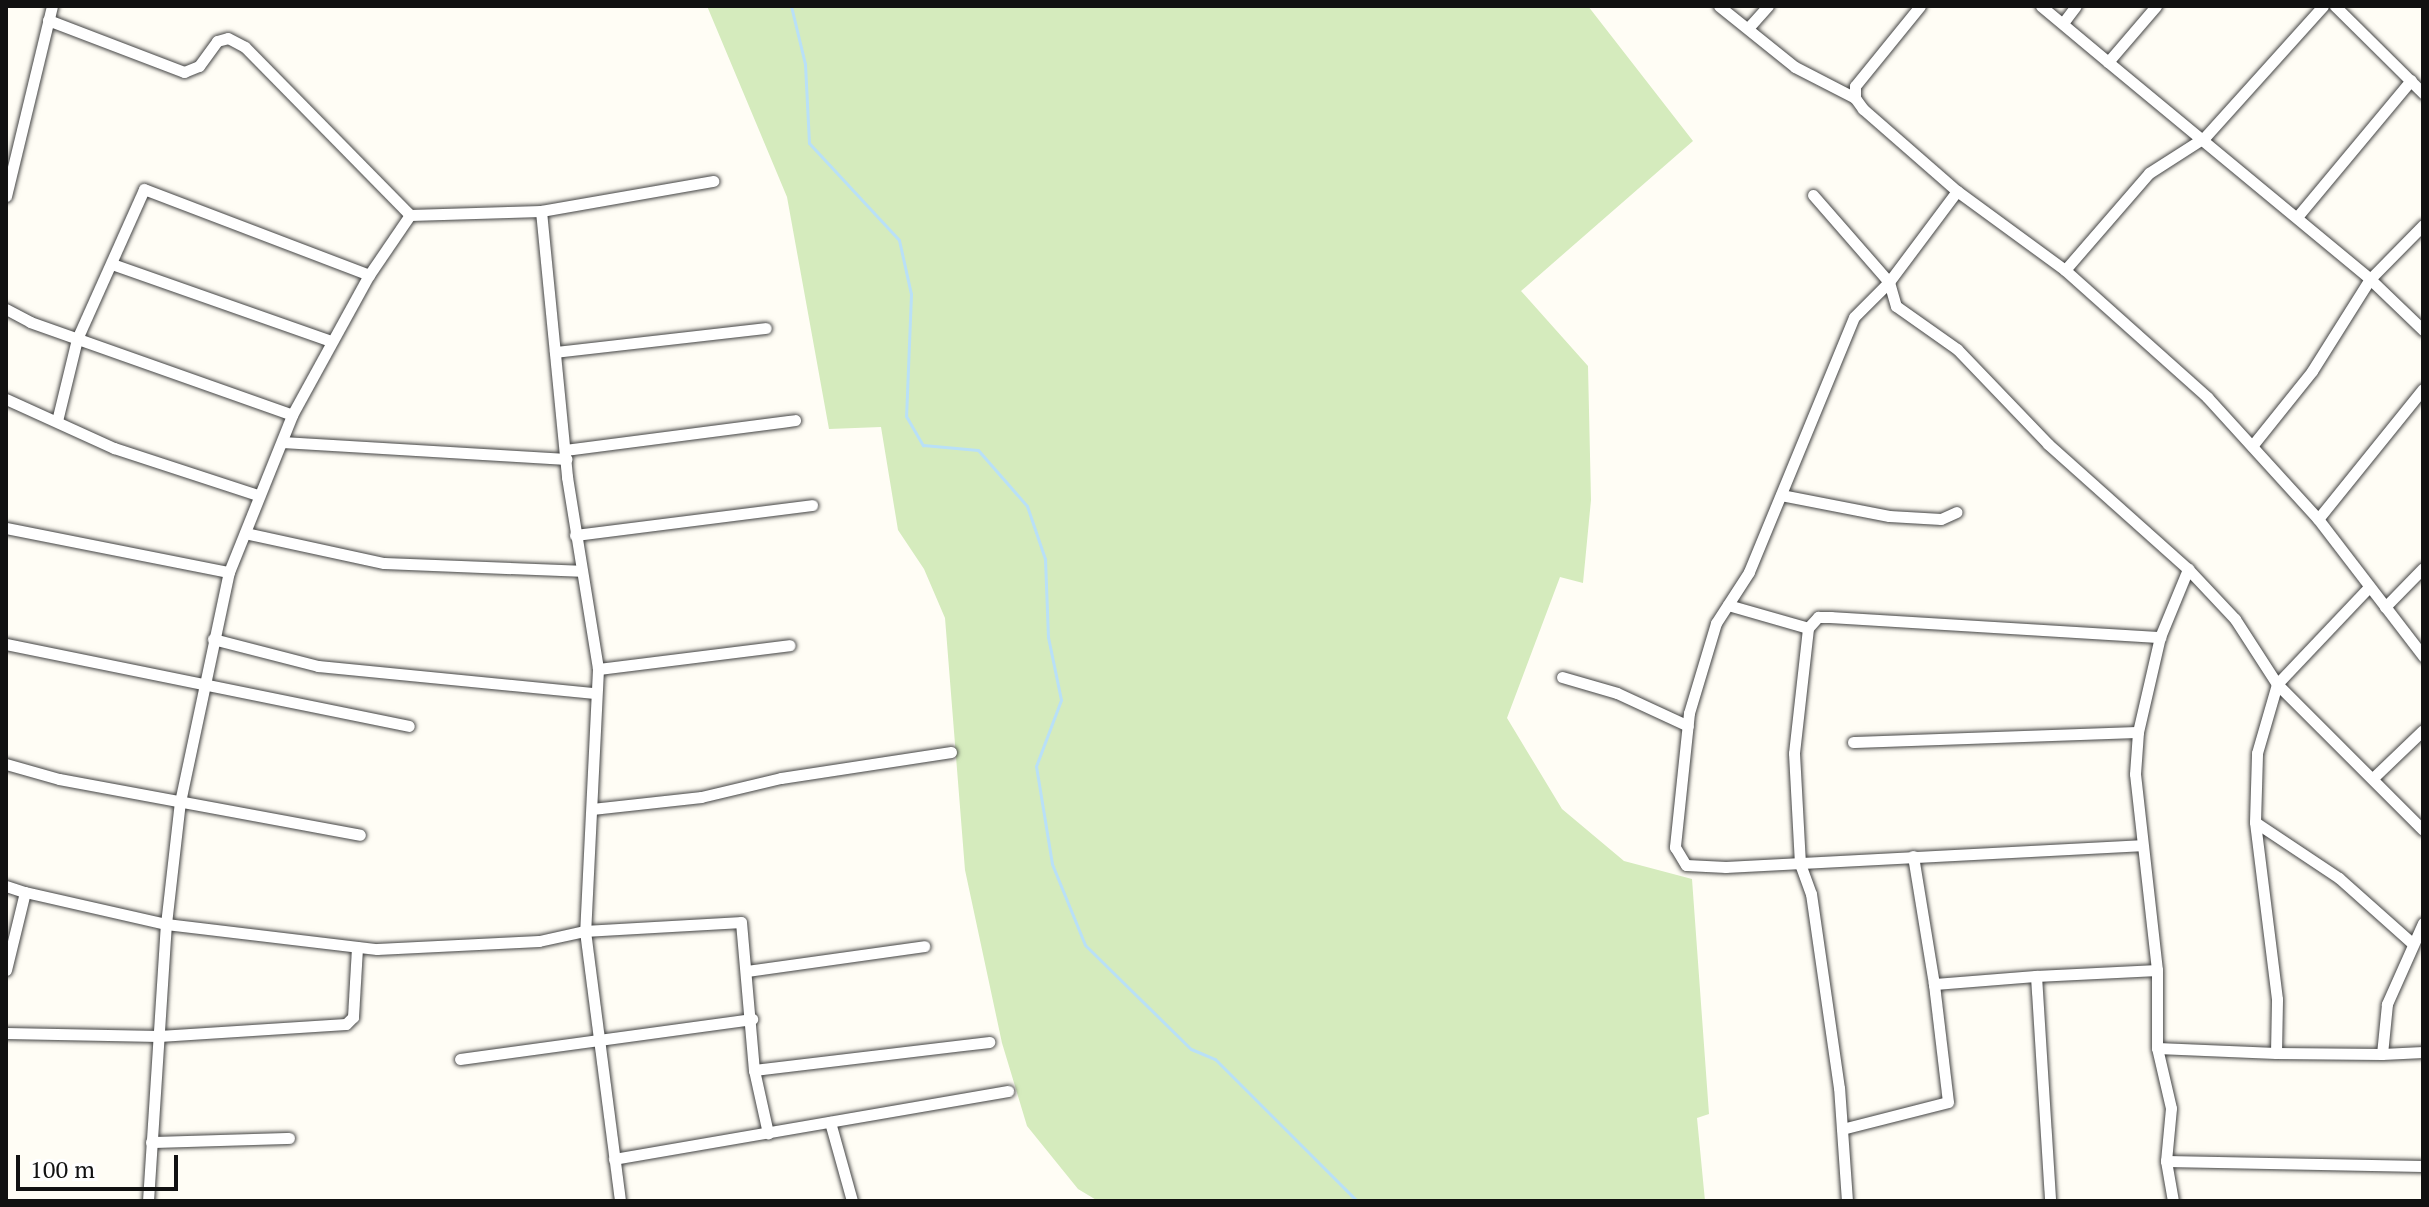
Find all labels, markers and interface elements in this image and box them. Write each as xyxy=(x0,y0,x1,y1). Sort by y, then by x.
scale bar xyxy=(20,1139,182,1189)
text: 100 m xyxy=(30,1153,95,1185)

